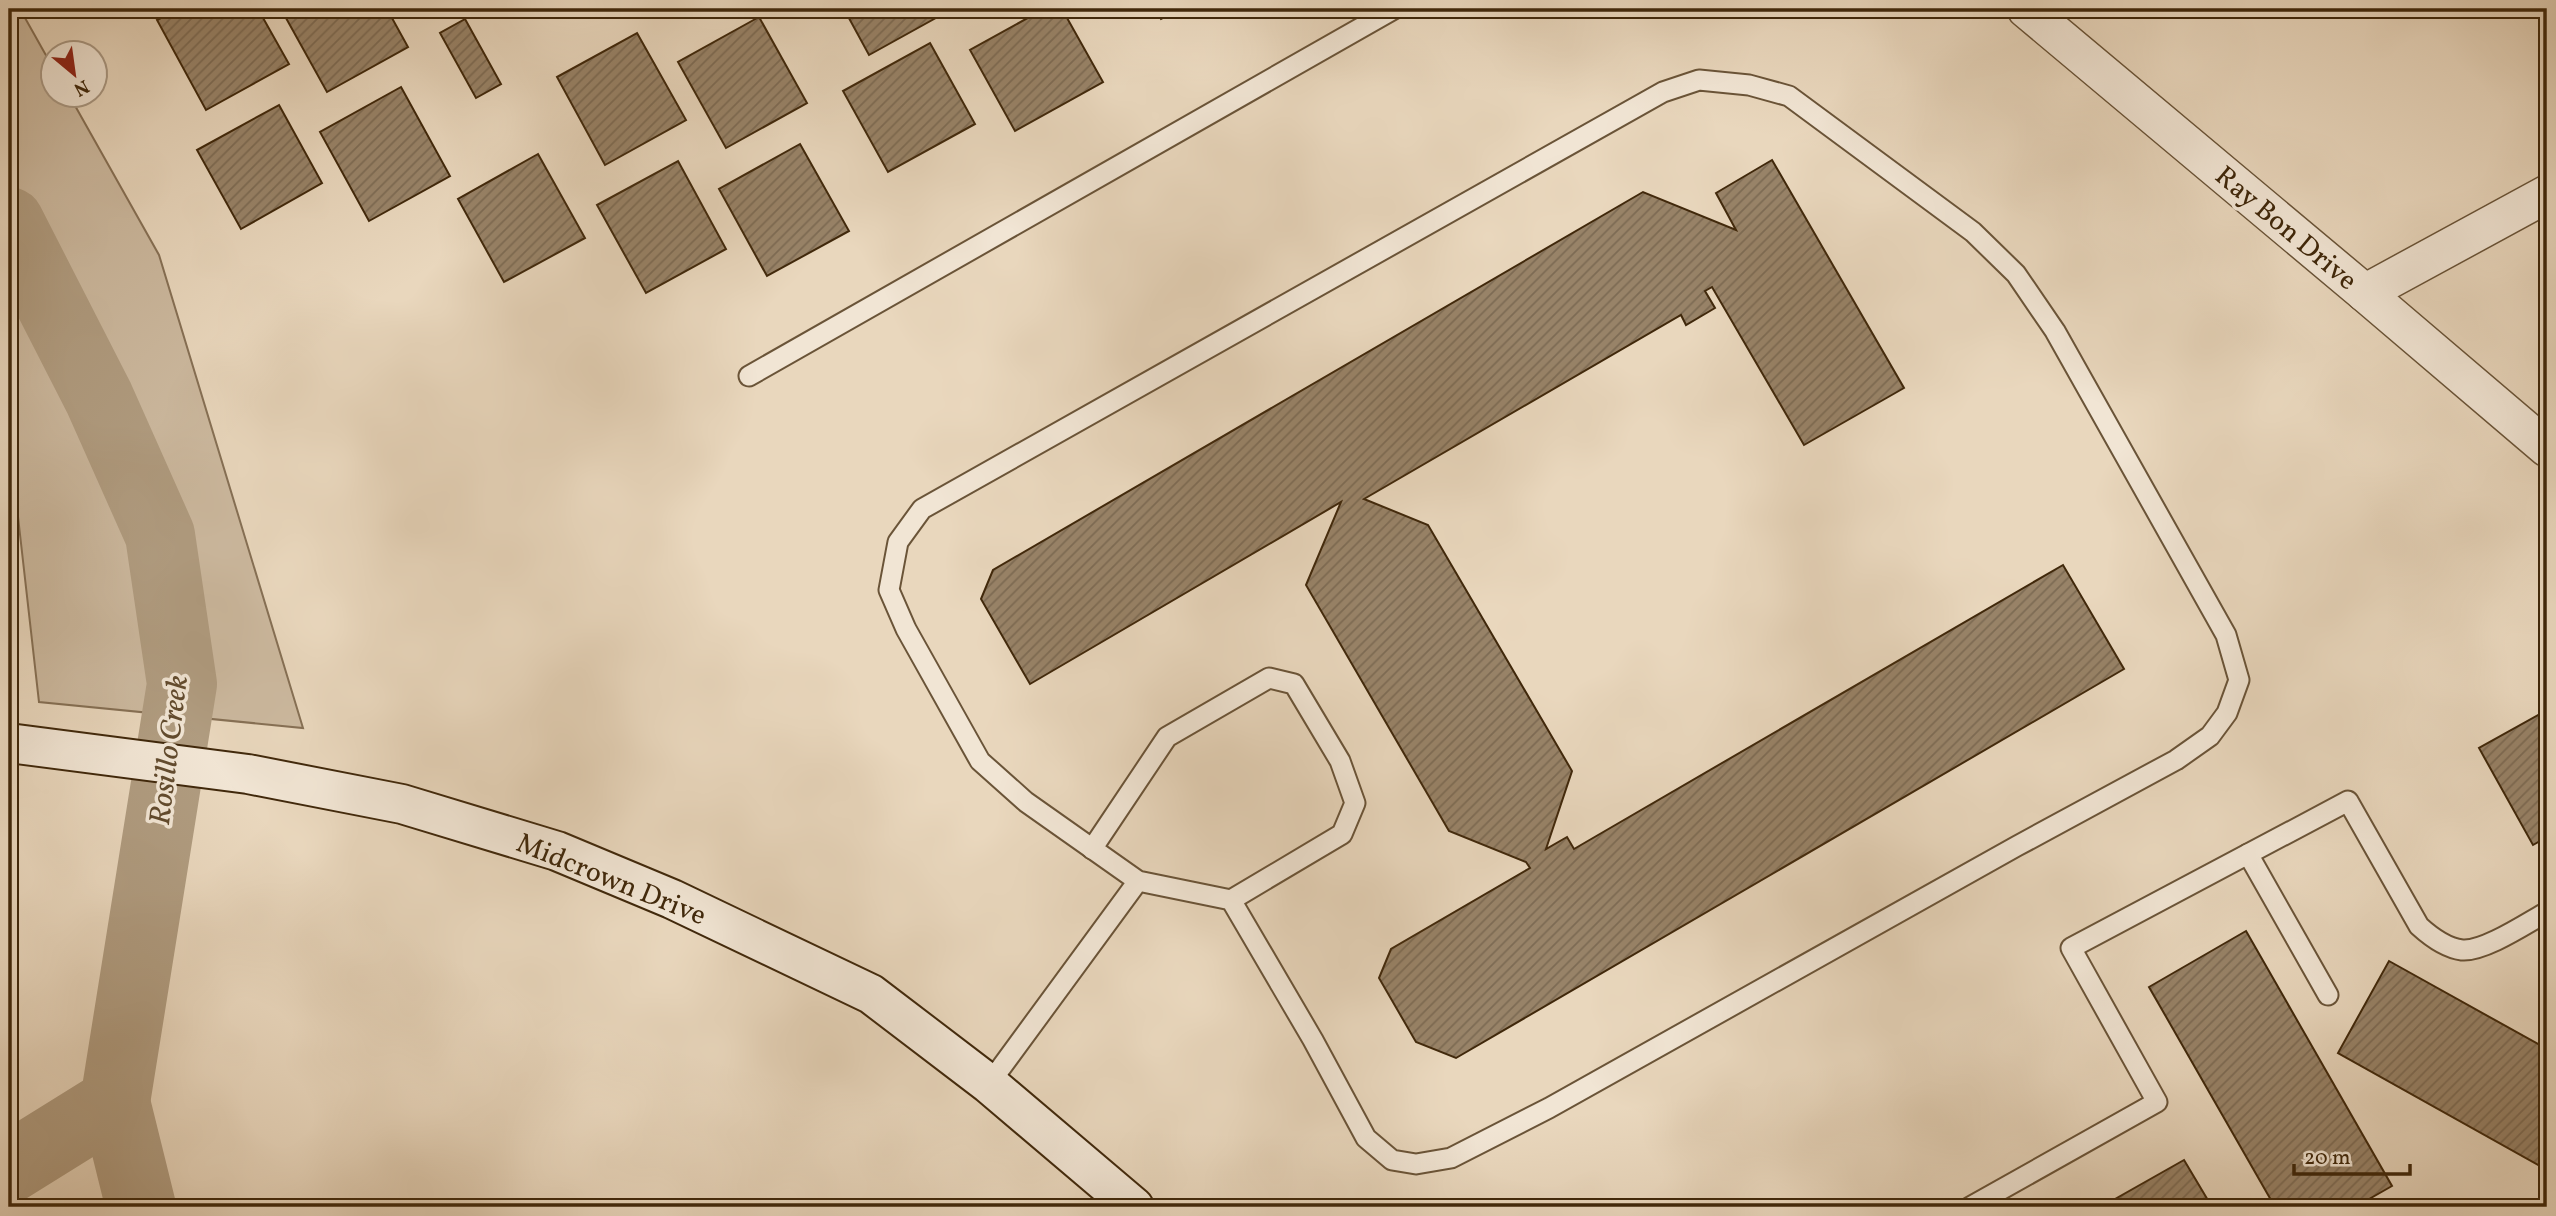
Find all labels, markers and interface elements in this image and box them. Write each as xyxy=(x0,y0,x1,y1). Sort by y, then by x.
north arrow xyxy=(38,38,108,108)
text: N xyxy=(69,72,94,102)
street label: Ray Bon Drive xyxy=(2206,158,2365,300)
water label: Rosillo Creek xyxy=(140,673,200,828)
street label: Midcrown Drive xyxy=(510,824,712,936)
scale bar xyxy=(2294,1132,2409,1176)
text: 20 m xyxy=(2304,1144,2350,1173)

